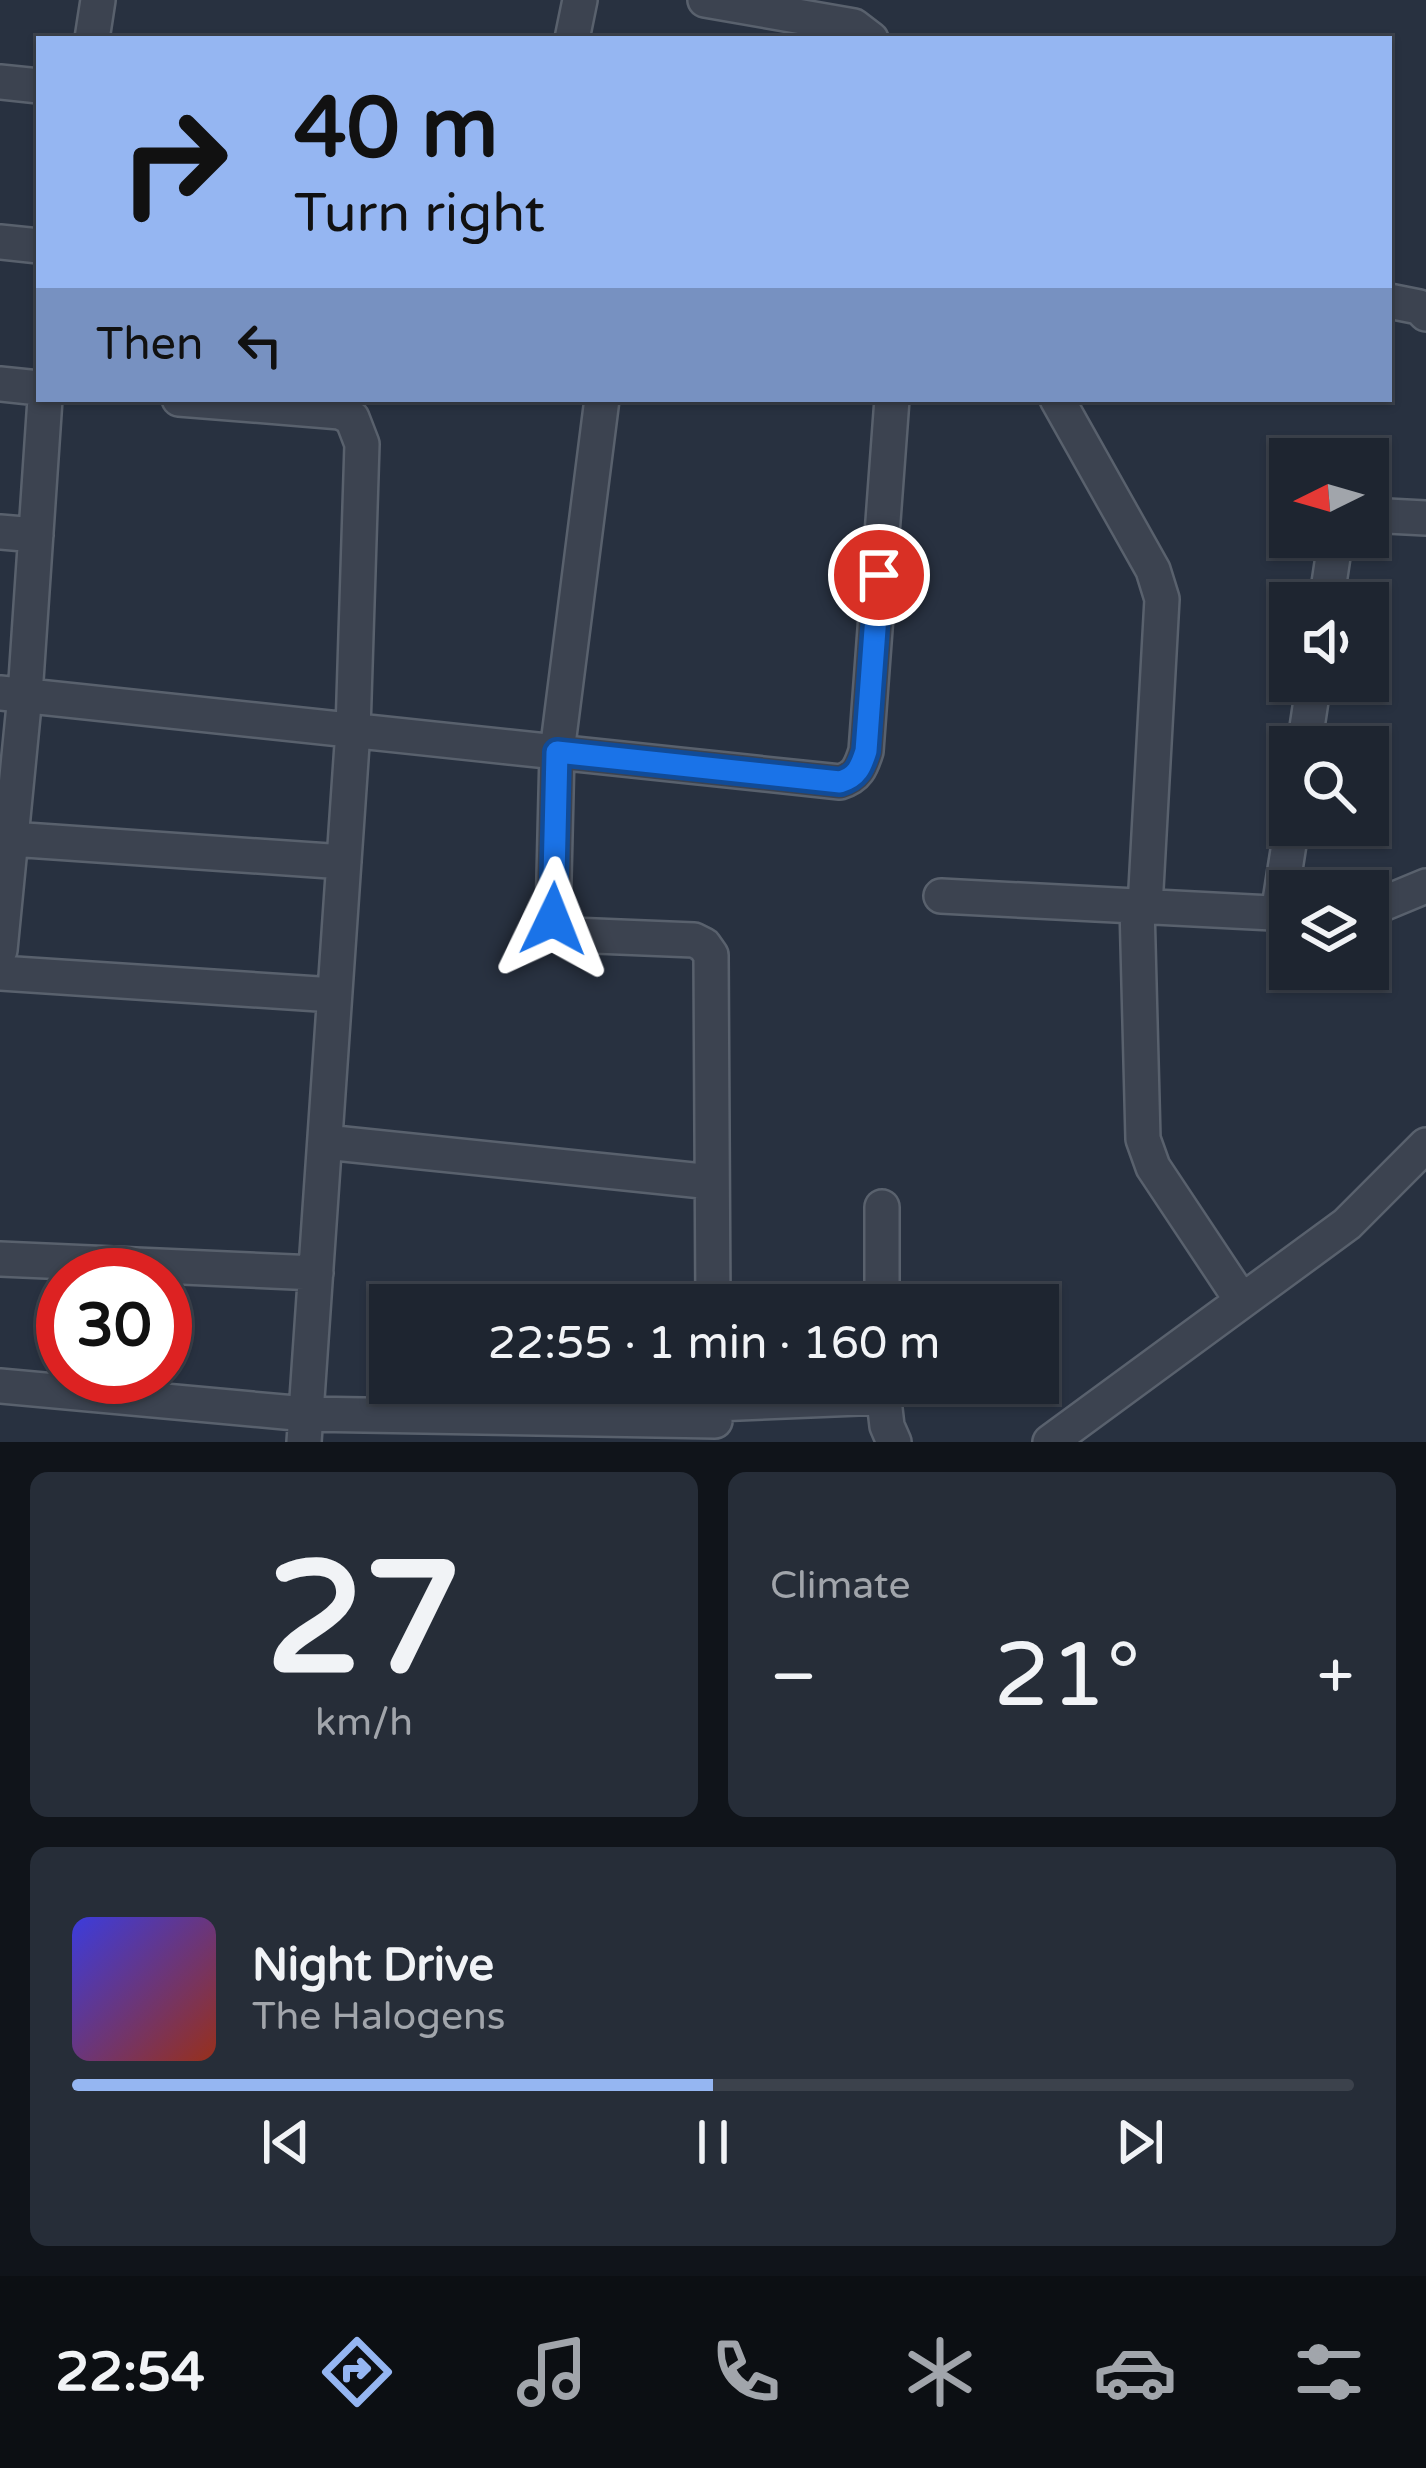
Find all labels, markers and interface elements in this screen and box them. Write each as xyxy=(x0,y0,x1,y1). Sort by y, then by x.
text: 40 m xyxy=(294,79,498,180)
icon: right xyxy=(96,84,252,240)
text: Turn right xyxy=(294,181,545,246)
icon: left xyxy=(227,312,293,378)
text: Then xyxy=(96,318,203,372)
north arrow xyxy=(1269,438,1389,558)
map controls xyxy=(1269,438,1389,990)
pin xyxy=(828,524,930,626)
icon: arrive xyxy=(846,542,912,608)
button: sound xyxy=(1269,582,1389,702)
button: search xyxy=(1269,726,1389,846)
position arrow xyxy=(490,856,616,982)
button: layers xyxy=(1269,870,1389,990)
speed limit sign: 30 xyxy=(36,1248,192,1404)
text: 22:55 · 1 min · 160 m xyxy=(488,1317,940,1371)
text: 27 xyxy=(266,1527,462,1715)
text: Climate xyxy=(770,1562,910,1609)
text: 21° xyxy=(993,1622,1140,1731)
text: − xyxy=(770,1637,817,1717)
text: + xyxy=(1317,1637,1354,1717)
text: km/h xyxy=(315,1699,413,1746)
text: Night Drive xyxy=(252,1939,494,1993)
text: The Halogens xyxy=(252,1993,505,2040)
icon: previous xyxy=(253,2109,319,2175)
icon: pause xyxy=(680,2109,746,2175)
icon: next xyxy=(1107,2109,1173,2175)
icon: directions xyxy=(315,2330,399,2414)
icon: music xyxy=(510,2330,594,2414)
icon: phone xyxy=(704,2330,788,2414)
icon: climate xyxy=(898,2330,982,2414)
icon: car xyxy=(1093,2330,1177,2414)
icon: filters xyxy=(1287,2330,1371,2414)
text: 22:54 xyxy=(55,2340,205,2405)

